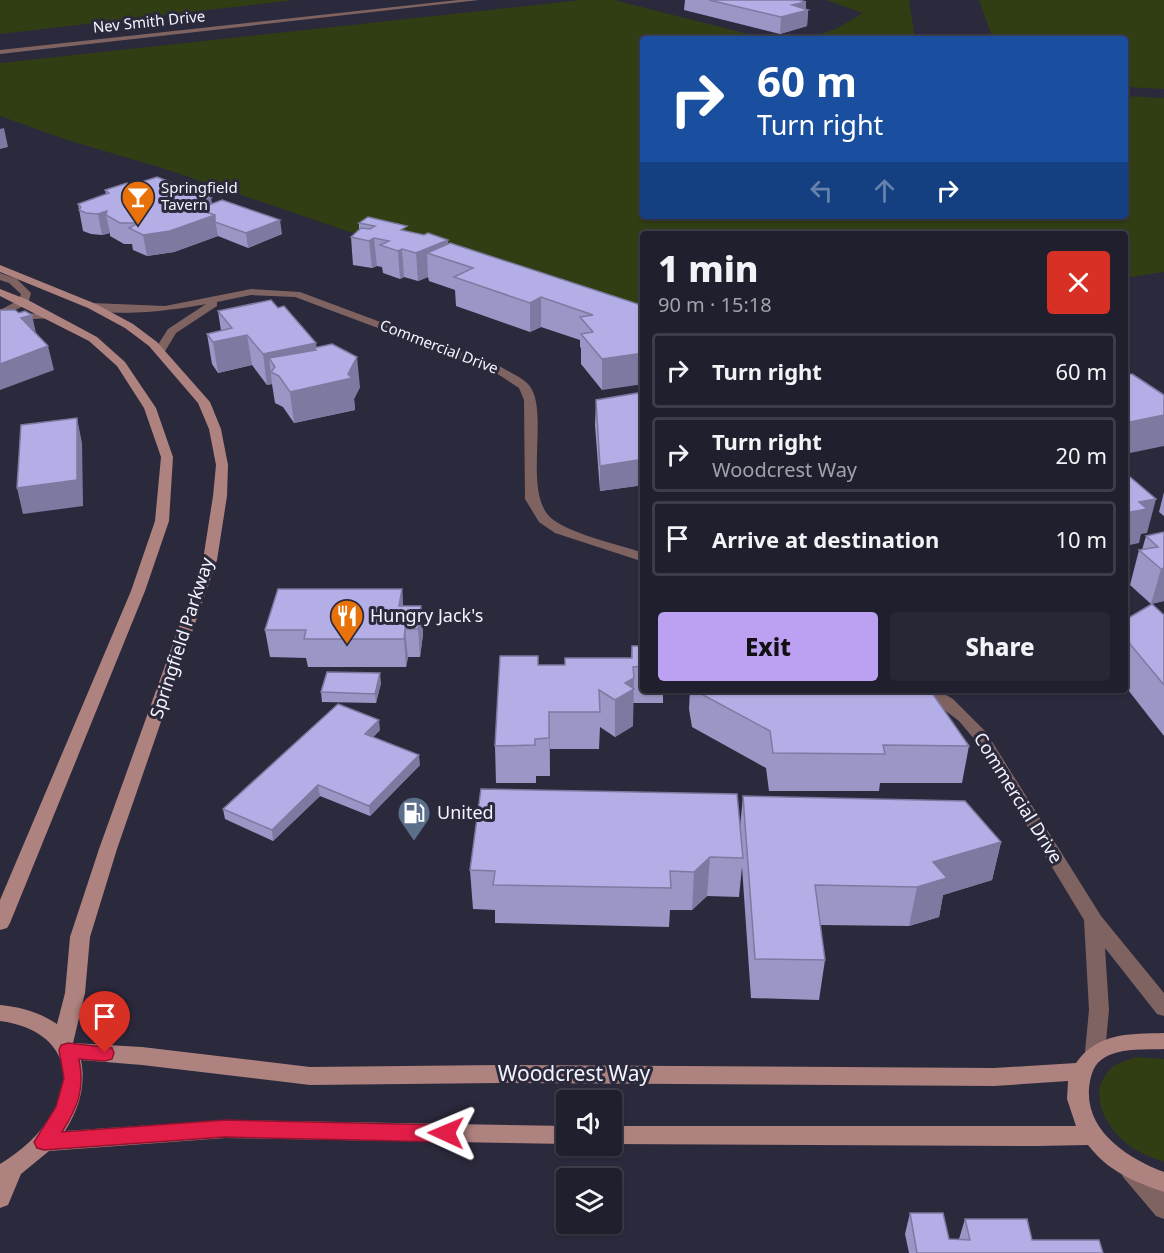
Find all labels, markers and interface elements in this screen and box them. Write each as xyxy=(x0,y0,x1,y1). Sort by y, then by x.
street label: Nev Smith Drive xyxy=(92,5,206,37)
text: 60 m xyxy=(757,52,857,109)
icon: right xyxy=(658,60,736,138)
text: Turn right xyxy=(757,106,883,143)
icon: left xyxy=(805,174,838,207)
icon: ahead xyxy=(868,174,901,207)
icon: right xyxy=(931,174,964,207)
place label: Springfield Tavern xyxy=(161,177,238,214)
bar icon: Springfield Tavern xyxy=(120,179,156,226)
text: 1 min xyxy=(658,244,759,293)
button: close xyxy=(1047,251,1110,314)
text: 90 m · 15:18 xyxy=(658,291,772,318)
street label: Commercial Drive xyxy=(377,314,501,378)
icon: right xyxy=(661,354,694,387)
text: Turn right xyxy=(712,356,822,386)
text: 60 m xyxy=(1056,356,1107,386)
text: Turn right xyxy=(712,426,822,456)
icon: right xyxy=(661,438,694,471)
text: 20 m xyxy=(1056,440,1107,470)
text: Woodcrest Way xyxy=(712,456,857,483)
icon: arrive xyxy=(661,522,694,555)
text: Arrive at destination xyxy=(712,524,939,554)
text: 10 m xyxy=(1056,524,1107,554)
street label: Springfield Parkway xyxy=(144,553,219,721)
restaurant icon: Hungry Jack's xyxy=(329,598,365,645)
place label: Hungry Jack's xyxy=(370,603,483,627)
button: Exit xyxy=(658,612,878,681)
button: Share xyxy=(890,612,1110,681)
street label: Commercial Drive xyxy=(969,727,1069,868)
fuel station icon: United xyxy=(396,795,432,842)
place label: United xyxy=(437,800,494,824)
pin xyxy=(79,991,130,1053)
icon: arrive xyxy=(88,1000,121,1033)
street label: Woodcrest Way xyxy=(498,1059,650,1087)
map controls xyxy=(556,1090,622,1234)
button: sound xyxy=(556,1090,622,1156)
position arrow xyxy=(414,1101,478,1165)
button: layers xyxy=(556,1168,622,1234)

